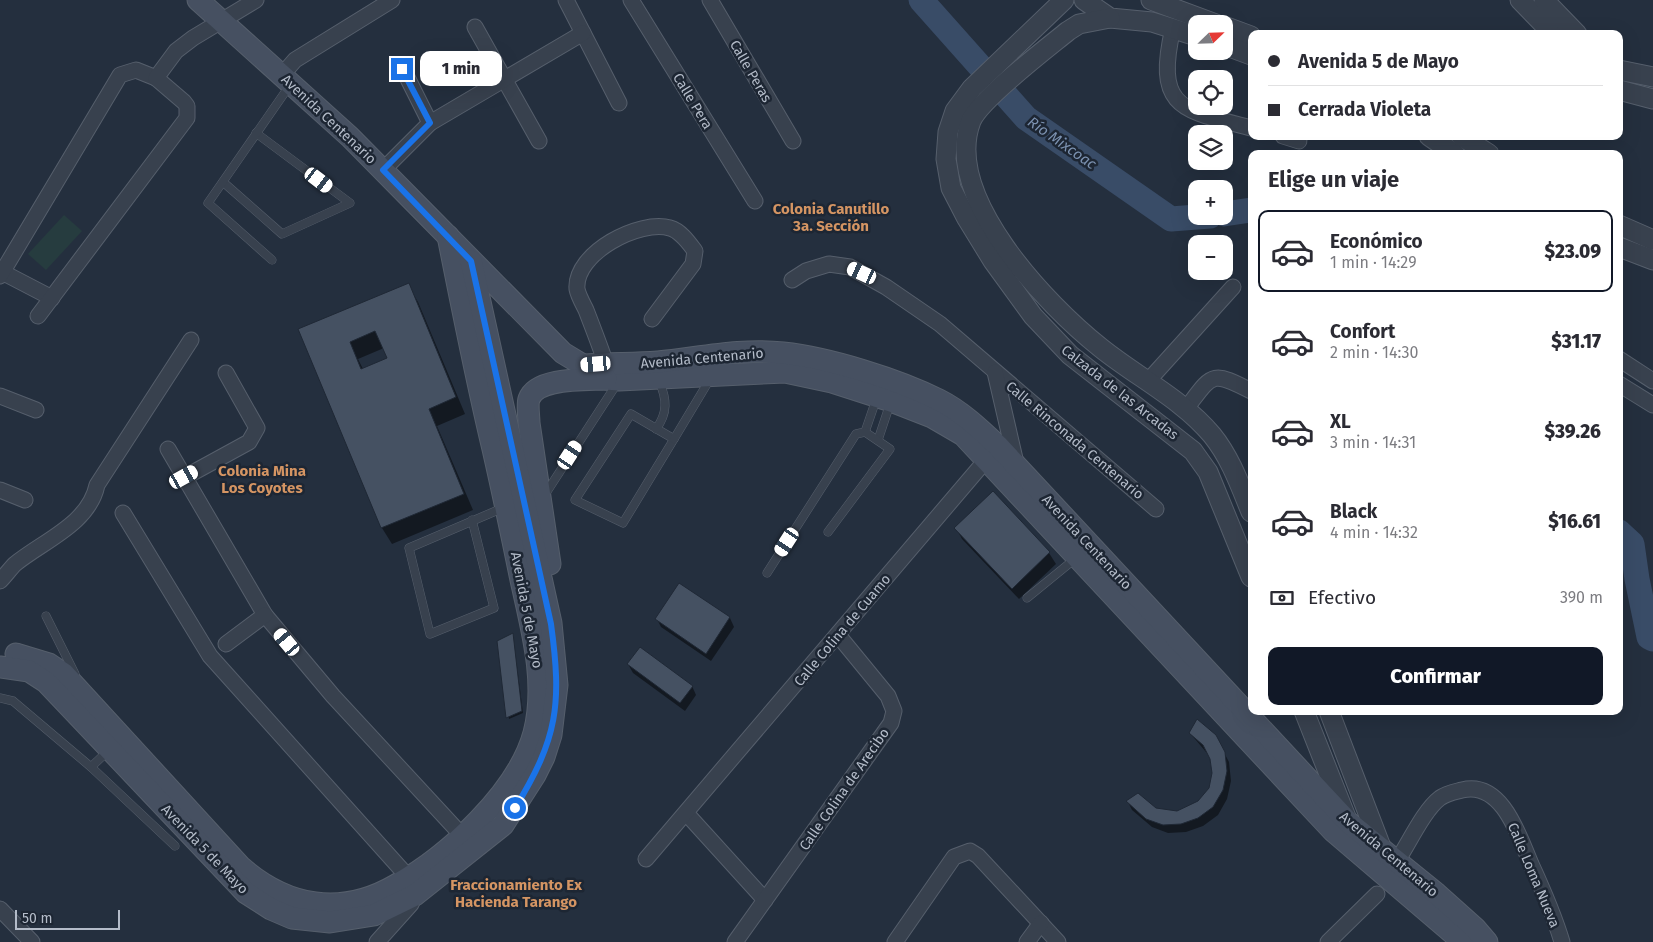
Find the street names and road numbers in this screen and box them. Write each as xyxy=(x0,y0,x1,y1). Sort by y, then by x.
street label: Calle Peras xyxy=(726,37,775,106)
street label: Calle Pera xyxy=(669,70,716,132)
street label: Avenida Centenario xyxy=(278,71,380,168)
street label: Calzada de las Arcadas xyxy=(1058,341,1182,444)
street label: Avenida Centenario xyxy=(640,345,764,372)
street label: Calle Rinconada Centenario xyxy=(1002,378,1147,503)
street label: Avenida Centenario xyxy=(1038,491,1135,593)
street label: Avenida 5 de Mayo xyxy=(507,551,546,670)
street label: Calle Colina de Cuamo xyxy=(790,571,894,690)
street label: Calle Colina de Arecibo xyxy=(796,725,893,854)
street label: Avenida 5 de Mayo xyxy=(158,801,252,898)
street label: Avenida Centenario xyxy=(1336,808,1441,901)
street label: Calle Loma Nueva xyxy=(1504,820,1563,930)

